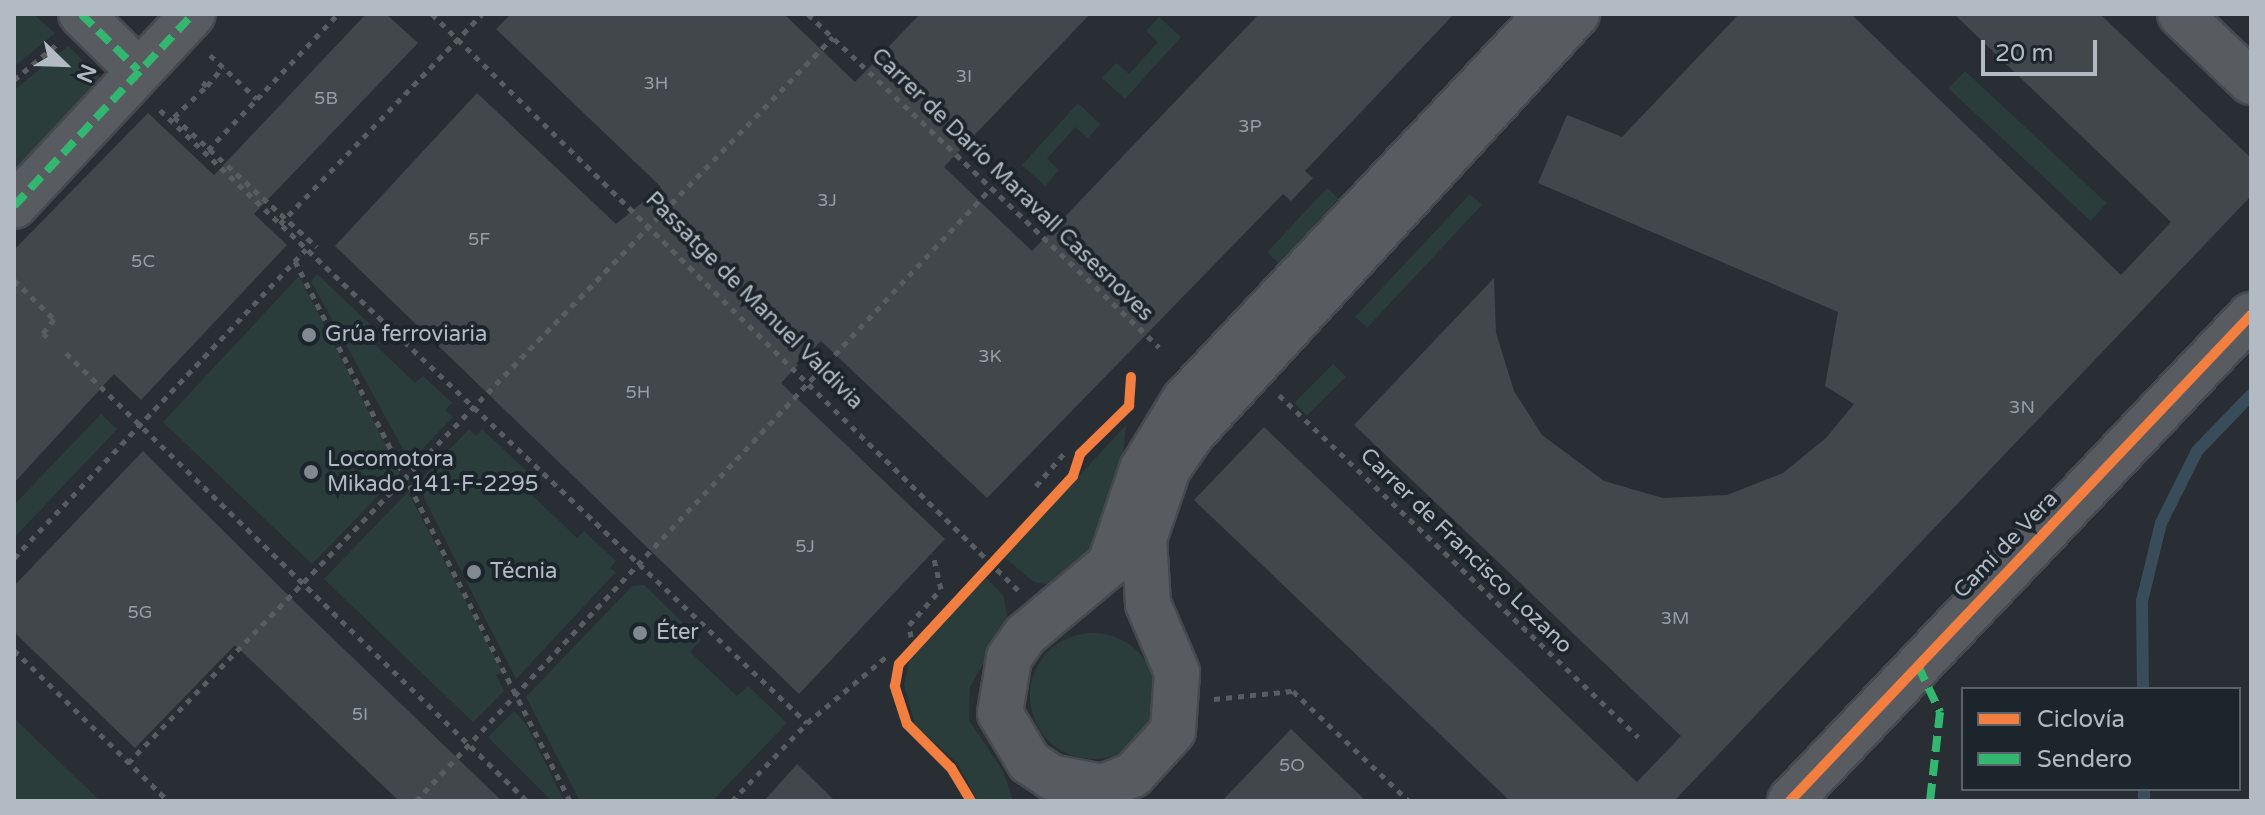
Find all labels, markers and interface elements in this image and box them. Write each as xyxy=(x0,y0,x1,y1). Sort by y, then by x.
north arrow xyxy=(24,24,104,104)
scale bar xyxy=(1985,24,2101,74)
text: 20 m xyxy=(1995,39,2053,68)
street label: Carrer de Darío Maravall Casesnoves xyxy=(866,43,1158,327)
text: N xyxy=(71,60,102,87)
house number: 3I xyxy=(956,65,972,87)
house number: 3H xyxy=(644,72,668,94)
house number: 5B xyxy=(314,87,338,109)
house number: 3P xyxy=(1238,115,1262,137)
street label: Passatge de Manuel Valdivia xyxy=(640,187,868,415)
house number: 3J xyxy=(817,189,837,211)
house number: 5F xyxy=(468,228,490,250)
house number: 5C xyxy=(131,250,155,272)
place label: Grúa ferroviaria xyxy=(325,322,487,348)
marker: Grúa ferroviaria xyxy=(300,326,318,344)
house number: 3K xyxy=(978,345,1002,367)
house number: 5H xyxy=(626,381,650,403)
house number: 3N xyxy=(2009,396,2035,418)
street label: Carrer de Francisco Lozano xyxy=(1355,443,1577,659)
place label: Locomotora Mikado 141-F-2295 xyxy=(327,446,539,498)
marker: Locomotora Mikado 141-F-2295 xyxy=(302,463,320,481)
street label: Camí de Vera xyxy=(1948,486,2064,604)
house number: 5J xyxy=(795,535,815,557)
place label: Técnia xyxy=(490,559,557,585)
marker: Técnia xyxy=(465,563,483,581)
house number: 5G xyxy=(128,601,152,623)
house number: 3M xyxy=(1661,607,1689,629)
place label: Éter xyxy=(656,620,699,646)
marker: Éter xyxy=(631,624,649,642)
legend xyxy=(1961,687,2241,791)
house number: 5I xyxy=(352,703,368,725)
text: Ciclovía xyxy=(2037,705,2125,734)
text: Sendero xyxy=(2037,745,2132,774)
house number: 5O xyxy=(1279,754,1305,776)

